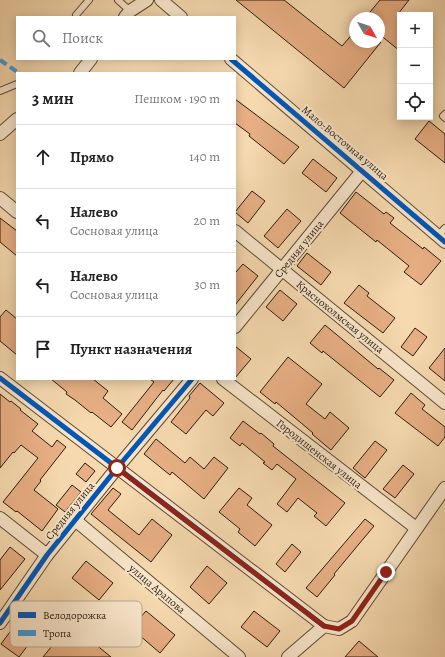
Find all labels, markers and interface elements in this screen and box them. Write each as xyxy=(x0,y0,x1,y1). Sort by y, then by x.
north arrow xyxy=(349,12,385,48)
map controls xyxy=(397,12,433,120)
button: + xyxy=(397,12,433,48)
search box xyxy=(16,16,236,60)
icon: search xyxy=(30,27,52,49)
text: Поиск xyxy=(62,28,103,48)
button: − xyxy=(397,48,433,84)
button: locate xyxy=(397,84,433,120)
text: 3 мин xyxy=(32,87,74,110)
text: Пешком · 190 m xyxy=(134,90,220,107)
street label: Мало-Восточная улица xyxy=(299,102,392,184)
icon: ahead xyxy=(32,146,54,168)
text: Прямо xyxy=(70,147,114,167)
text: 140 m xyxy=(189,148,220,165)
text: Налево xyxy=(70,202,118,222)
icon: left xyxy=(32,210,54,232)
text: 20 m xyxy=(194,212,220,229)
street label: Средняя улица xyxy=(271,216,328,281)
text: Сосновая улица xyxy=(70,222,158,239)
text: Налево xyxy=(70,266,118,286)
icon: left xyxy=(32,274,54,296)
text: 30 m xyxy=(194,276,220,293)
street label: Краснохолмская улица xyxy=(293,277,388,358)
text: Сосновая улица xyxy=(70,286,158,303)
icon: arrive xyxy=(32,338,54,360)
text: Пункт назначения xyxy=(70,339,192,359)
street label: Городищенская улица xyxy=(273,416,366,493)
route start xyxy=(108,459,126,477)
street label: Средняя улица xyxy=(42,478,99,543)
street label: улица Арапова xyxy=(125,560,189,618)
route end xyxy=(377,563,395,581)
legend xyxy=(10,601,142,647)
text: Велодорожка xyxy=(43,608,107,623)
text: Тропа xyxy=(43,626,72,641)

